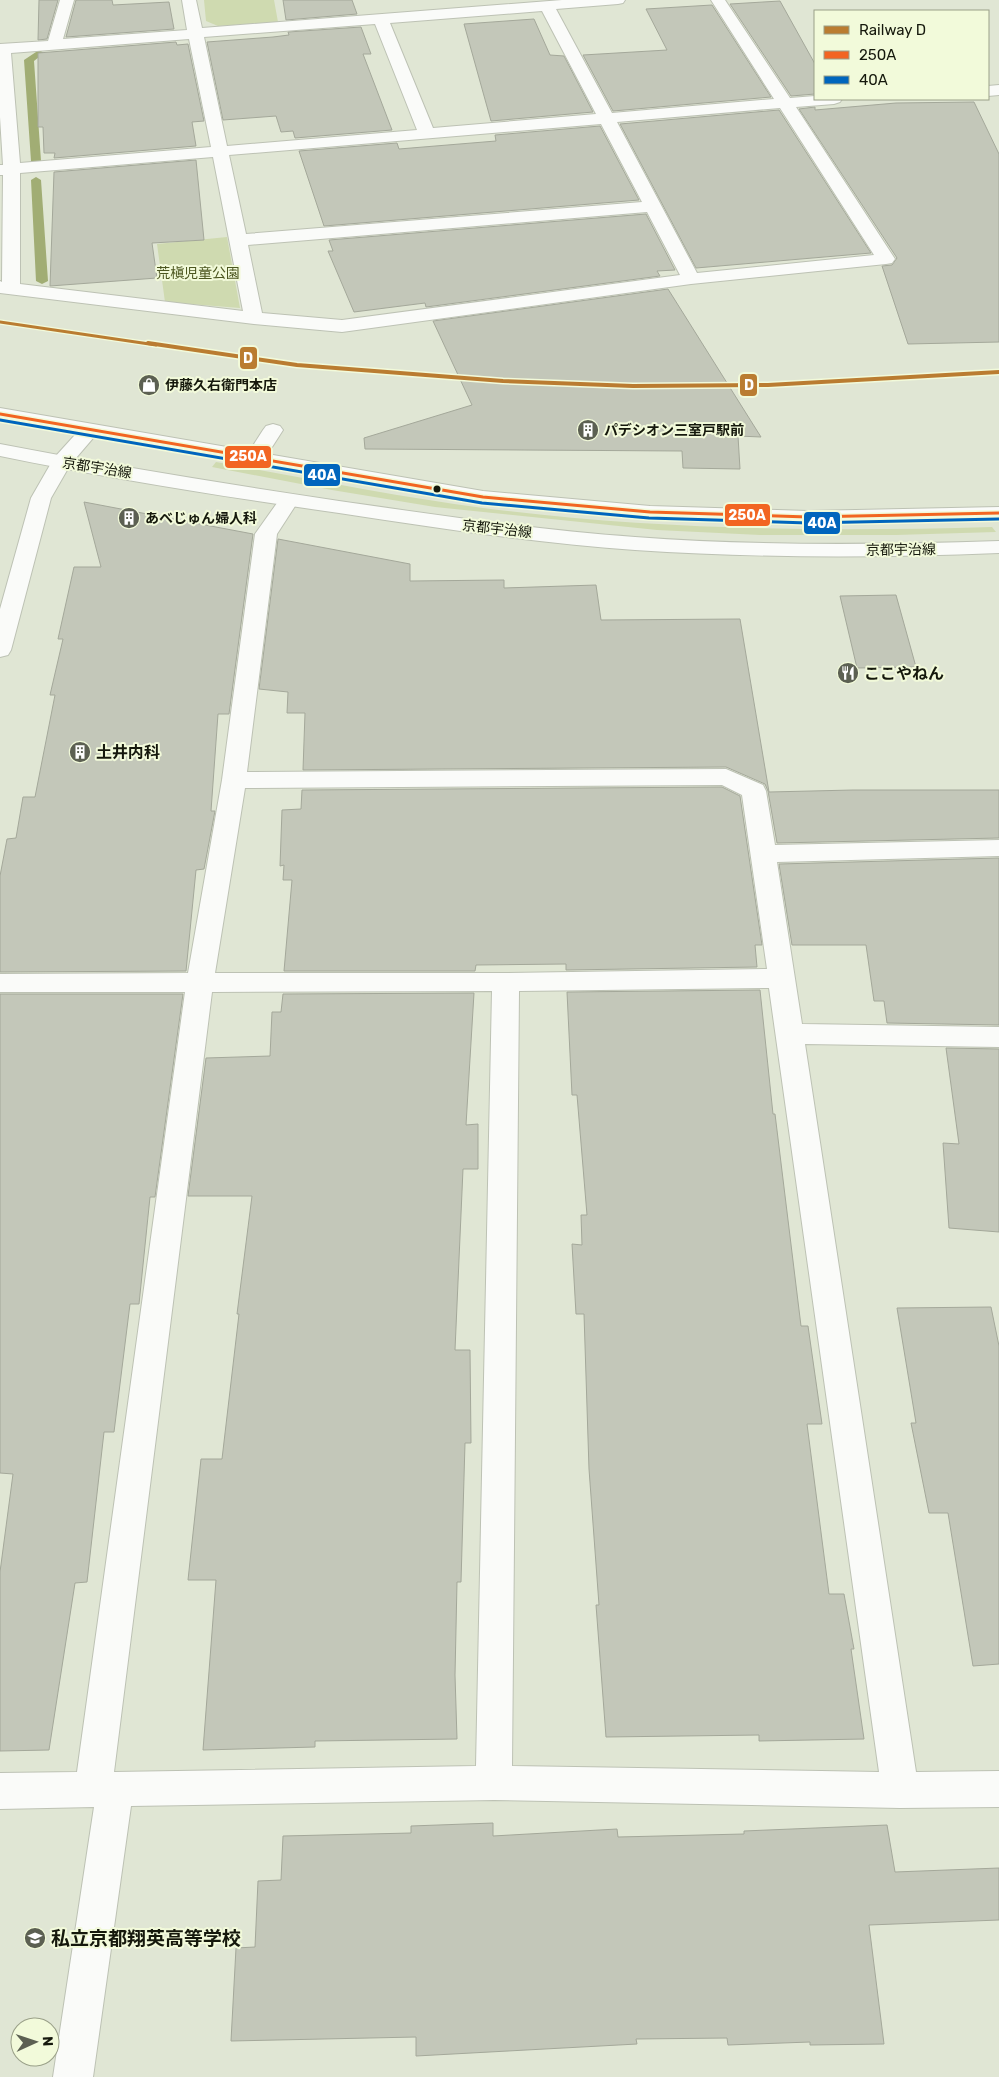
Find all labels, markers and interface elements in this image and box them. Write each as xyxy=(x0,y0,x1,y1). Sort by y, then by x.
legend xyxy=(814,10,989,100)
text: Railway D xyxy=(859,21,926,39)
text: 250A xyxy=(859,46,896,64)
text: 40A xyxy=(859,71,888,89)
park label: 荒槇児童公園 xyxy=(156,265,240,282)
line badge: D xyxy=(239,346,258,370)
text: D xyxy=(243,350,253,367)
shop icon: 伊藤久右衛門本店 xyxy=(137,373,161,397)
line badge: D xyxy=(739,373,758,397)
place label: 伊藤久右衛門本店 xyxy=(165,377,277,394)
text: D xyxy=(744,377,754,394)
building icon: パデシオン三室戸駅前 xyxy=(576,418,600,442)
place label: パデシオン三室戸駅前 xyxy=(604,422,744,439)
line badge: 250A xyxy=(224,445,272,469)
text: 250A xyxy=(229,448,267,465)
street label: 京都宇治線 xyxy=(61,454,133,482)
line badge: 40A xyxy=(303,463,341,487)
text: 40A xyxy=(307,467,337,484)
unlabelled marker xyxy=(432,484,442,494)
line badge: 250A xyxy=(724,503,771,527)
building icon: あべじゅん婦人科 xyxy=(117,506,141,530)
text: 250A xyxy=(728,507,766,524)
place label: あべじゅん婦人科 xyxy=(145,510,257,527)
line badge: 40A xyxy=(803,511,841,535)
text: 40A xyxy=(807,515,837,532)
street label: 京都宇治線 xyxy=(461,517,533,541)
street label: 京都宇治線 xyxy=(866,541,936,559)
restaurant icon: ここやねん xyxy=(836,661,860,685)
place label: ここやねん xyxy=(864,664,944,683)
building icon: 土井内科 xyxy=(68,740,92,764)
place label: 土井内科 xyxy=(96,743,160,762)
school or university icon: 私立京都翔英高等学校 xyxy=(23,1926,47,1950)
place label: 私立京都翔英高等学校 xyxy=(51,1927,241,1950)
north arrow xyxy=(10,2017,60,2067)
text: N xyxy=(39,2036,56,2047)

